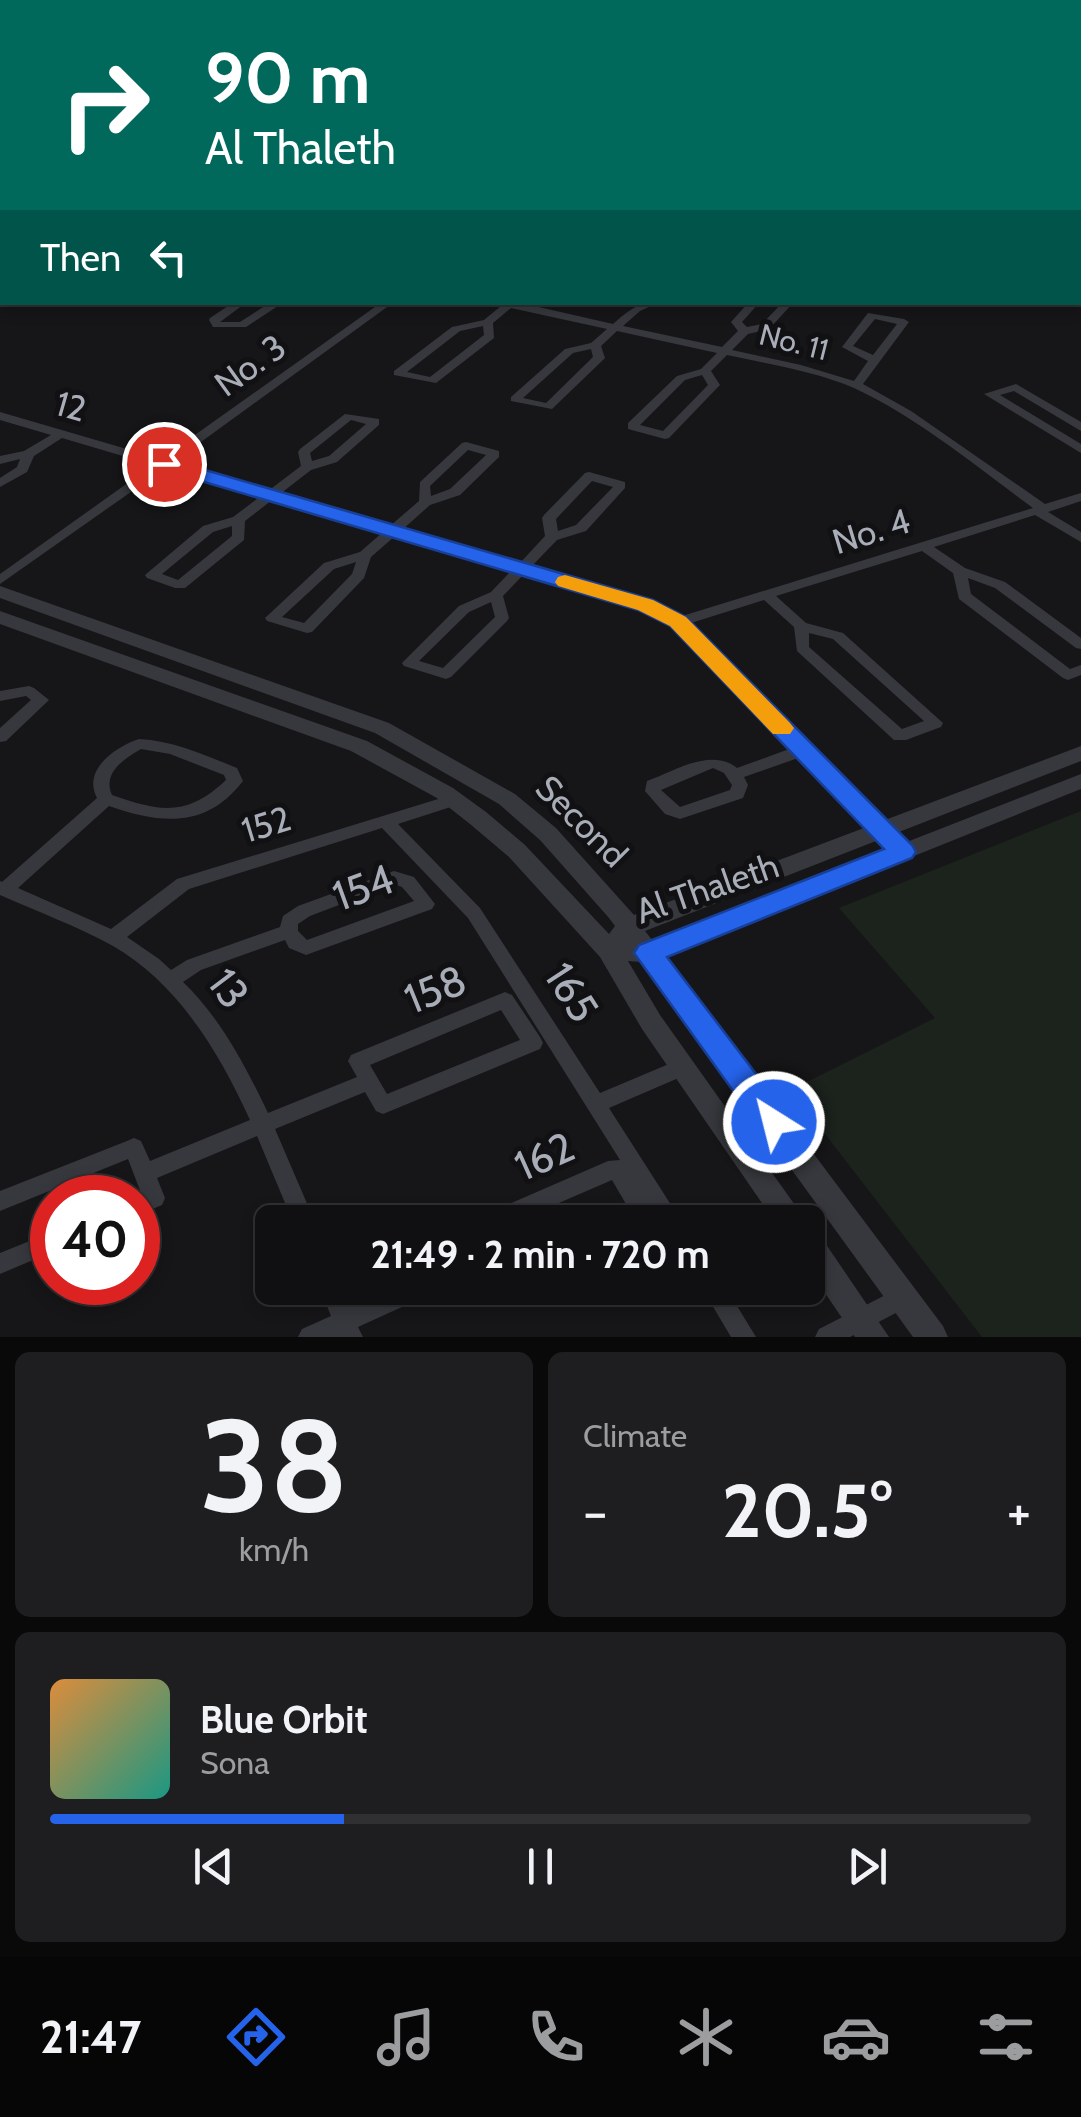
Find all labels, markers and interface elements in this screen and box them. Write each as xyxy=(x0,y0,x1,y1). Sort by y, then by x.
text: 90 m xyxy=(205,35,370,121)
icon: right xyxy=(40,40,170,170)
text: Al Thaleth xyxy=(205,121,396,175)
icon: left xyxy=(141,230,196,285)
text: Then xyxy=(40,234,121,281)
street label: No. 11 xyxy=(756,316,832,368)
street label: No. 3 xyxy=(206,325,294,405)
street label: 12 xyxy=(51,381,91,431)
pin xyxy=(122,422,207,507)
icon: arrive xyxy=(137,437,192,492)
street label: No. 4 xyxy=(827,499,915,563)
street label: Second xyxy=(527,766,637,876)
street label: 152 xyxy=(236,796,296,852)
street label: Al Thaleth xyxy=(630,844,784,932)
street label: 154 xyxy=(326,852,400,922)
street label: 158 xyxy=(397,953,473,1025)
street label: 165 xyxy=(534,953,610,1031)
street label: 13 xyxy=(197,958,261,1018)
position arrow xyxy=(722,1070,826,1174)
street label: 162 xyxy=(506,1120,582,1192)
speed limit sign: 40 xyxy=(30,1175,160,1305)
text: 21:49 · 2 min · 720 m xyxy=(371,1231,710,1278)
text: 38 xyxy=(200,1386,348,1544)
text: Climate xyxy=(583,1416,687,1455)
text: 20.5° xyxy=(722,1465,892,1556)
text: − xyxy=(583,1478,607,1545)
text: + xyxy=(1007,1478,1031,1545)
text: km/h xyxy=(239,1530,309,1569)
text: Blue Orbit xyxy=(200,1696,368,1743)
text: Sona xyxy=(200,1743,270,1782)
icon: previous xyxy=(186,1839,241,1894)
icon: pause xyxy=(513,1839,568,1894)
icon: next xyxy=(840,1839,895,1894)
icon: directions xyxy=(221,2002,291,2072)
icon: music xyxy=(371,2002,441,2072)
icon: phone xyxy=(521,2002,591,2072)
icon: climate xyxy=(671,2002,741,2072)
icon: car xyxy=(821,2002,891,2072)
icon: filters xyxy=(971,2002,1041,2072)
text: 21:47 xyxy=(40,2010,141,2064)

